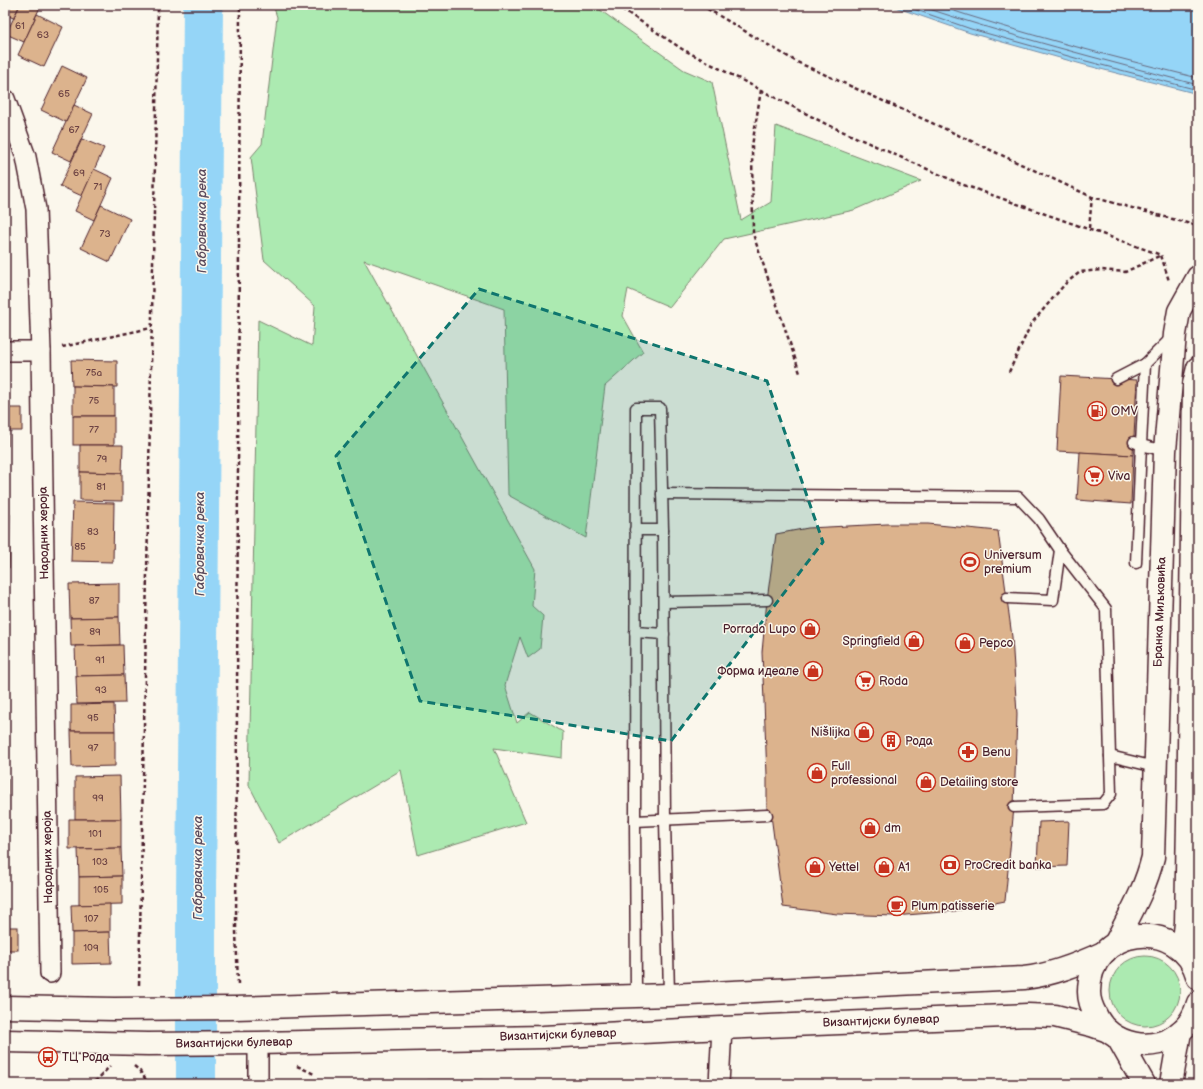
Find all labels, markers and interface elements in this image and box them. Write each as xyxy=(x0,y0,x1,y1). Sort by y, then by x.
house number: 61 xyxy=(15,20,25,32)
house number: 63 xyxy=(37,29,49,41)
house number: 65 xyxy=(58,88,70,100)
house number: 67 xyxy=(68,124,80,136)
house number: 69 xyxy=(73,167,85,179)
water label: Габровачка река xyxy=(194,168,210,273)
house number: 71 xyxy=(94,181,103,193)
house number: 73 xyxy=(99,228,111,240)
house number: 75a xyxy=(86,367,102,379)
house number: 75 xyxy=(89,395,100,407)
fuel station icon: OMV xyxy=(1086,400,1108,422)
place label: OMV xyxy=(1111,404,1139,419)
house number: 77 xyxy=(89,424,99,436)
house number: 79 xyxy=(97,453,108,465)
supermarket icon: Viva xyxy=(1083,465,1105,487)
place label: Viva xyxy=(1108,469,1130,484)
house number: 81 xyxy=(96,481,106,493)
street label: Народних хероја xyxy=(36,486,52,580)
water label: Габровачка река xyxy=(192,491,208,596)
house number: 83 xyxy=(87,526,99,538)
house number: 85 xyxy=(74,541,86,553)
place label: Universum premium xyxy=(984,548,1042,577)
sports icon: Universum premium xyxy=(959,551,981,573)
street label: Бранка Миљковића xyxy=(1151,556,1169,668)
house number: 87 xyxy=(89,595,99,607)
shop icon: Porrada Lupo xyxy=(799,618,821,640)
place label: Porrada Lupo xyxy=(723,622,796,637)
house number: 89 xyxy=(89,626,101,638)
shop icon: Springfield xyxy=(903,630,925,652)
shop icon: Pepco xyxy=(954,632,976,654)
place label: Springfield xyxy=(843,634,900,649)
place label: Pepco xyxy=(979,636,1014,651)
house number: 91 xyxy=(95,654,105,666)
shop icon: Форма идеале xyxy=(802,660,824,682)
place label: Форма идеале xyxy=(717,664,799,679)
supermarket icon: Roda xyxy=(854,670,876,692)
place label: Roda xyxy=(879,674,908,689)
house number: 93 xyxy=(95,684,107,696)
house number: 95 xyxy=(87,712,99,724)
shop icon: Nišlijka xyxy=(853,721,875,743)
place label: Nišlijka xyxy=(811,725,850,740)
building icon: Рода xyxy=(880,730,902,752)
place label: Рода xyxy=(905,734,933,749)
pharmacy icon: Benu xyxy=(957,741,979,763)
house number: 97 xyxy=(88,742,98,754)
place label: Benu xyxy=(982,745,1011,760)
place label: Full professional xyxy=(831,759,897,788)
shop icon: Full professional xyxy=(806,762,828,784)
shop icon: Detailing store xyxy=(915,771,937,793)
place label: Detailing store xyxy=(940,775,1018,790)
house number: 99 xyxy=(92,792,104,804)
street label: Народних хероја xyxy=(40,810,56,904)
water label: Габровачка река xyxy=(190,815,206,920)
shop icon: dm xyxy=(859,817,881,839)
place label: dm xyxy=(884,821,901,836)
house number: 101 xyxy=(88,828,102,840)
bank icon: ProCredit banka xyxy=(939,854,961,876)
house number: 103 xyxy=(92,856,108,868)
shop icon: Yettel xyxy=(804,856,826,878)
shop icon: A1 xyxy=(873,856,895,878)
place label: ProCredit banka xyxy=(964,858,1052,873)
place label: Yettel xyxy=(828,860,859,875)
place label: A1 xyxy=(898,860,910,875)
house number: 105 xyxy=(93,884,109,896)
cafe icon: Plum patisserie xyxy=(886,895,908,917)
place label: Plum patisserie xyxy=(911,899,995,914)
house number: 107 xyxy=(84,913,98,925)
house number: 109 xyxy=(83,942,99,954)
street label: Византијски булевар xyxy=(822,1011,940,1031)
street label: Византијски булевар xyxy=(499,1025,617,1045)
street label: Византијски булевар xyxy=(175,1034,293,1052)
bus stop icon: ТЦ Рода xyxy=(37,1046,59,1068)
place label: ТЦ Рода xyxy=(62,1050,109,1065)

